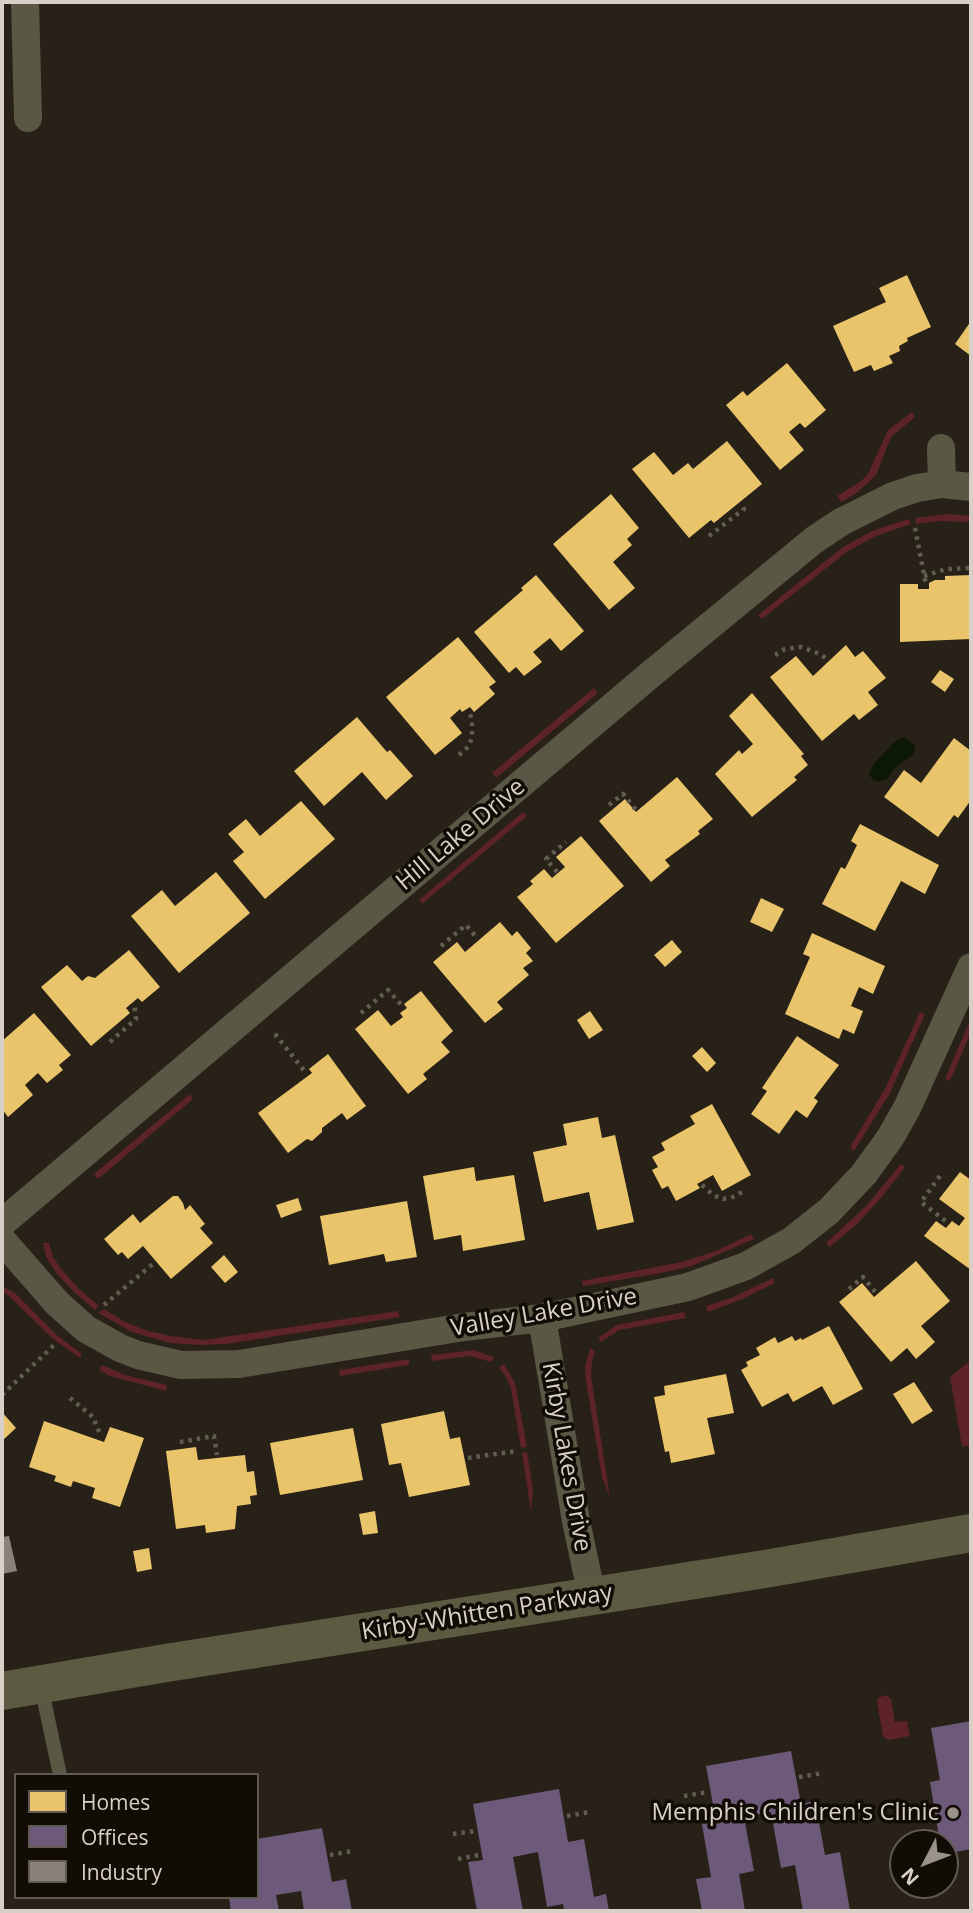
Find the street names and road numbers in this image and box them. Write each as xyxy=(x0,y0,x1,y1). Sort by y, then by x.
street label: Hill Lake Drive xyxy=(391,773,531,897)
street label: Valley Lake Drive xyxy=(449,1282,639,1344)
street label: Kirby Lakes Drive xyxy=(535,1360,597,1554)
street label: Kirby-Whitten Parkway xyxy=(359,1579,615,1647)

